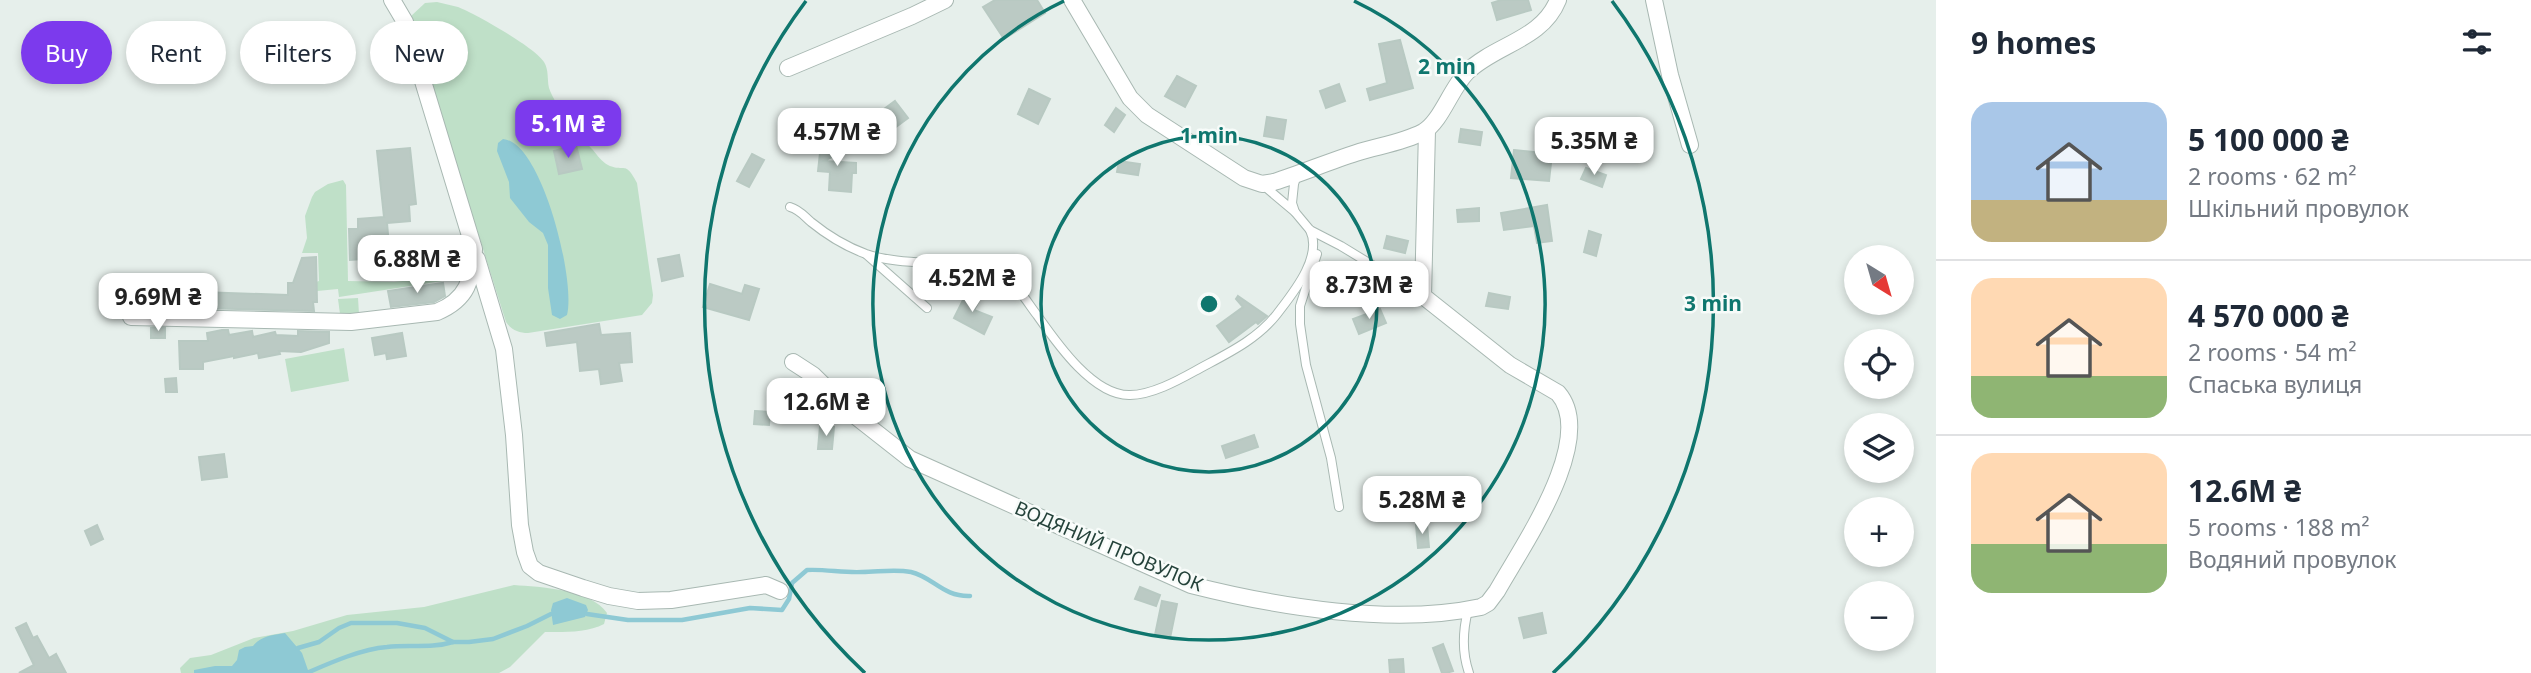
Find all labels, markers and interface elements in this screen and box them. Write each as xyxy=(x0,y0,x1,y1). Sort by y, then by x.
chip: Buy xyxy=(21,21,112,84)
chip: Rent xyxy=(126,21,226,84)
chip: Filters xyxy=(240,21,356,84)
chip: New xyxy=(370,21,468,84)
text: 9 homes xyxy=(1971,22,2096,63)
icon: filters xyxy=(2458,23,2496,61)
text: 2 min xyxy=(1418,52,1476,80)
pin: 5.1M ₴ xyxy=(511,100,625,160)
text: 5.1M ₴ xyxy=(531,107,605,139)
pin: 4.57M ₴ xyxy=(772,108,902,168)
text: 4.57M ₴ xyxy=(794,115,880,147)
pin: 5.35M ₴ xyxy=(1529,118,1659,177)
text: 5 100 000 ₴ xyxy=(2188,119,2349,160)
text: 1 min xyxy=(1180,121,1238,149)
text: 5.35M ₴ xyxy=(1551,124,1637,156)
icon: home xyxy=(2027,130,2111,214)
text: 2 rooms · 62 m² xyxy=(2188,160,2357,192)
text: Шкільний провулок xyxy=(2188,192,2409,224)
pin: 6.88M ₴ xyxy=(352,236,482,295)
text: 6.88M ₴ xyxy=(374,242,460,274)
north arrow xyxy=(1844,245,1914,315)
map controls xyxy=(1844,245,1914,651)
pin: 4.52M ₴ xyxy=(907,254,1037,314)
text: 4.52M ₴ xyxy=(929,261,1015,293)
pin: 8.73M ₴ xyxy=(1304,262,1434,321)
text: 8.73M ₴ xyxy=(1326,268,1412,300)
pin: 9.69M ₴ xyxy=(93,274,223,333)
text: 9.69M ₴ xyxy=(115,280,201,312)
text: 3 min xyxy=(1684,289,1742,317)
centre of rings xyxy=(1197,292,1221,316)
text: 4 570 000 ₴ xyxy=(2188,295,2349,336)
icon: home xyxy=(2027,306,2111,390)
button: locate xyxy=(1844,329,1914,399)
text: 2 rooms · 54 m² xyxy=(2188,336,2357,368)
text: Спаська вулиця xyxy=(2188,368,2362,400)
pin: 12.6M ₴ xyxy=(761,378,891,438)
text: 12.6M ₴ xyxy=(783,385,869,417)
button: layers xyxy=(1844,413,1914,483)
text: 12.6M ₴ xyxy=(2188,470,2301,511)
pin: 5.28M ₴ xyxy=(1357,476,1487,536)
icon: home xyxy=(2027,481,2111,565)
text: 5.28M ₴ xyxy=(1379,483,1465,515)
street label: ВОДЯНИЙ ПРОВУЛОК xyxy=(1011,495,1207,598)
button: + xyxy=(1844,497,1914,567)
text: 5 rooms · 188 m² xyxy=(2188,511,2370,543)
text: Водяний провулок xyxy=(2188,543,2397,575)
button: − xyxy=(1844,581,1914,651)

